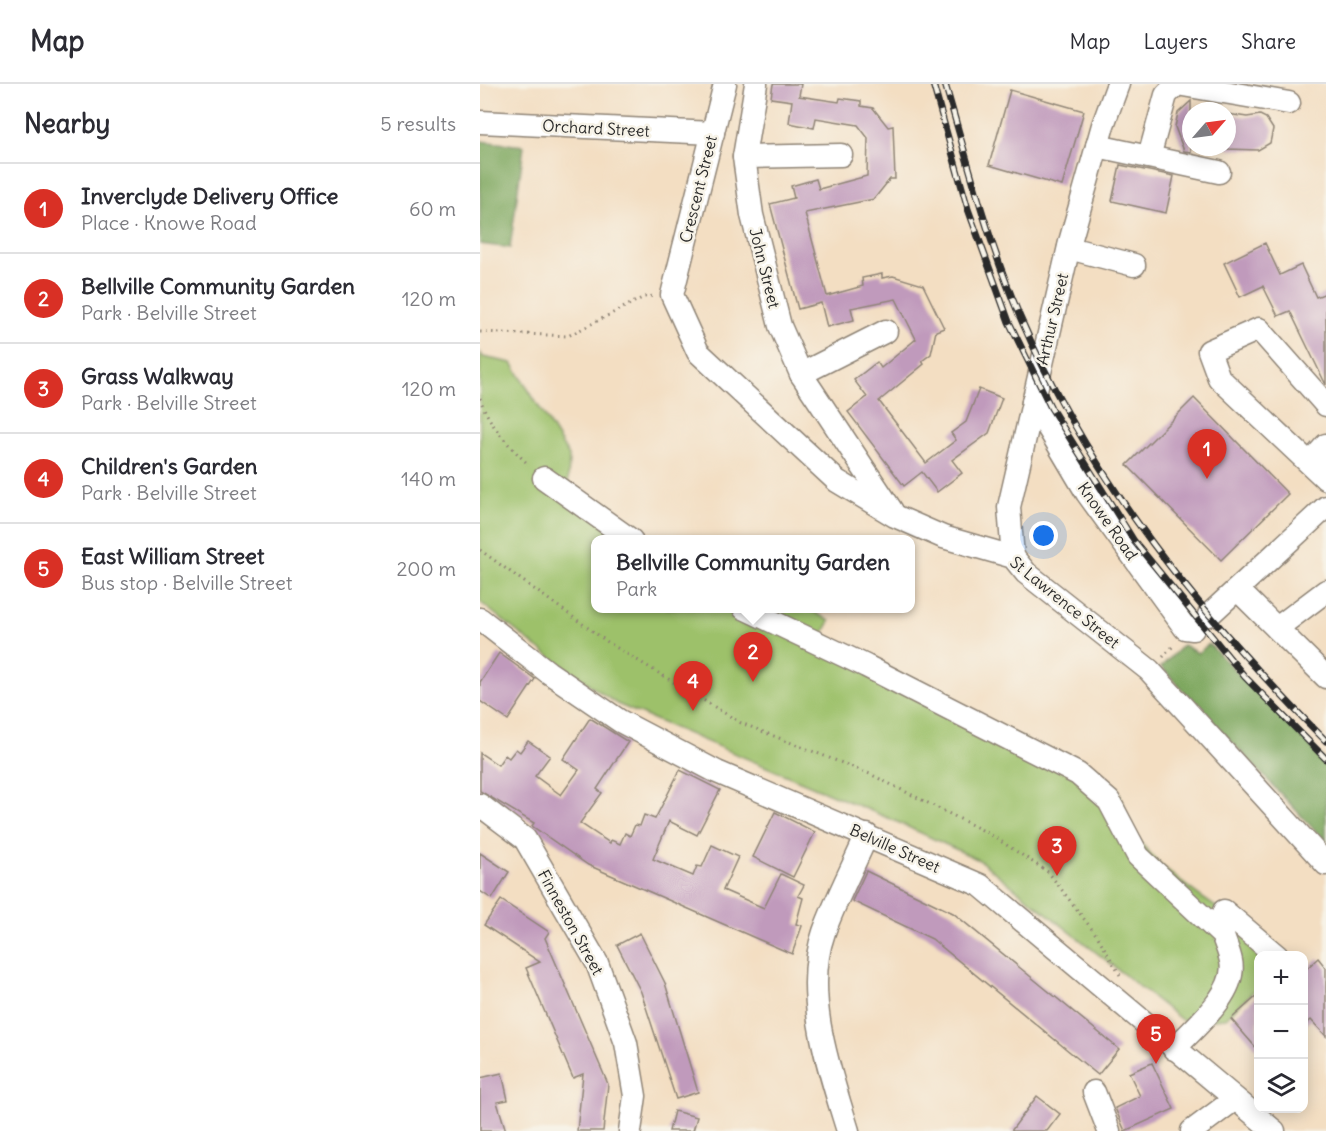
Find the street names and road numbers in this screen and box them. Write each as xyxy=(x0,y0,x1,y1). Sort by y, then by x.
street label: Orchard Street xyxy=(542,115,651,141)
street label: Crescent Street xyxy=(675,133,721,245)
street label: John Street xyxy=(745,226,785,311)
street label: Arthur Street xyxy=(1032,270,1072,367)
street label: Knowe Road xyxy=(1074,478,1142,564)
street label: St Lawrence Street xyxy=(1006,552,1124,653)
street label: Belville Street xyxy=(847,819,944,877)
street label: Finneston Street xyxy=(534,866,608,979)

